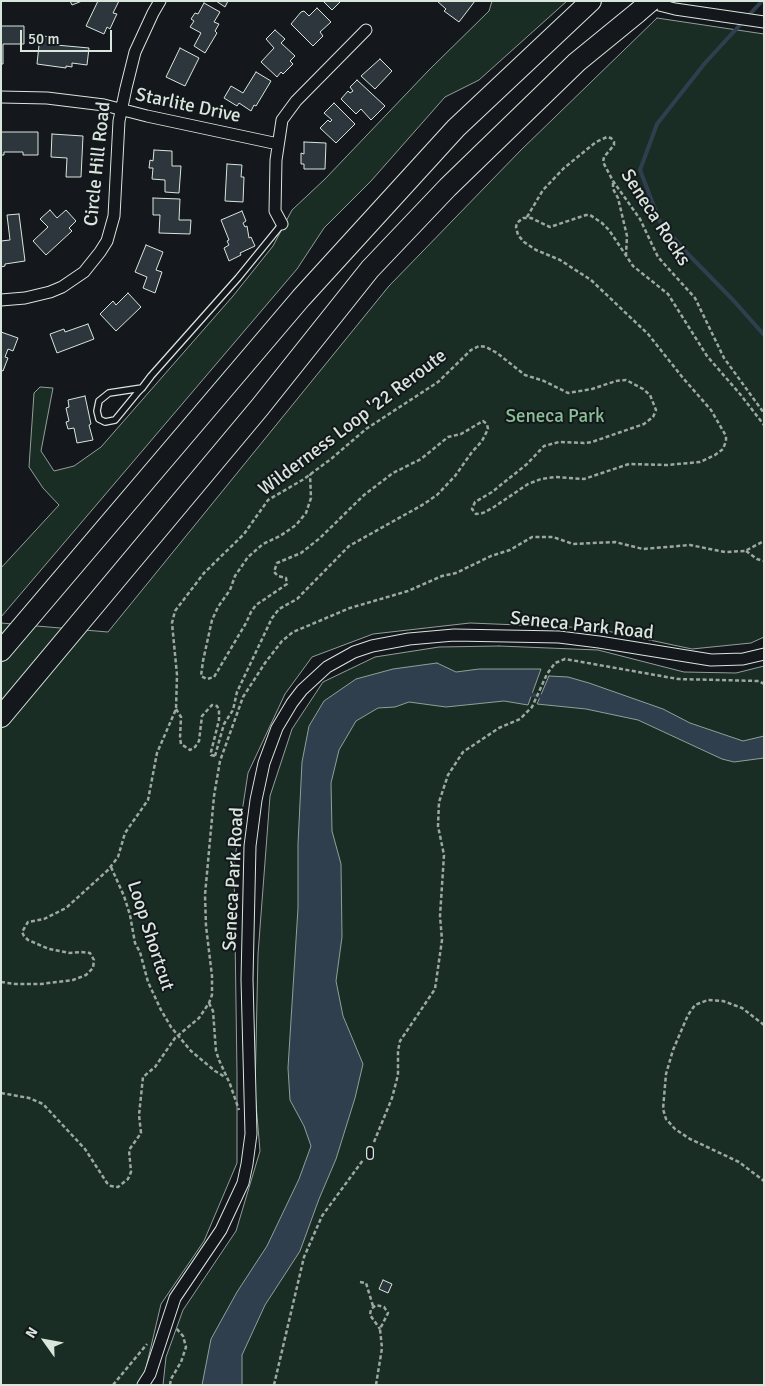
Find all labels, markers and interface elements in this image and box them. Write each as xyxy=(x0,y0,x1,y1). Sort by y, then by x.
scale bar xyxy=(22,20,115,52)
text: 50 m xyxy=(28,30,59,48)
street label: Starlite Drive xyxy=(133,84,243,128)
street label: Circle Hill Road xyxy=(80,101,116,227)
street label: Seneca Rocks xyxy=(615,165,695,271)
street label: Wilderness Loop '22 Reroute xyxy=(254,345,452,501)
park label: Seneca Park xyxy=(505,406,605,428)
street label: Seneca Park Road xyxy=(509,607,655,645)
street label: Seneca Park Road xyxy=(219,806,249,952)
street label: Loop Shortcut xyxy=(122,878,178,994)
north arrow xyxy=(20,1316,70,1366)
text: N xyxy=(22,1324,42,1341)

